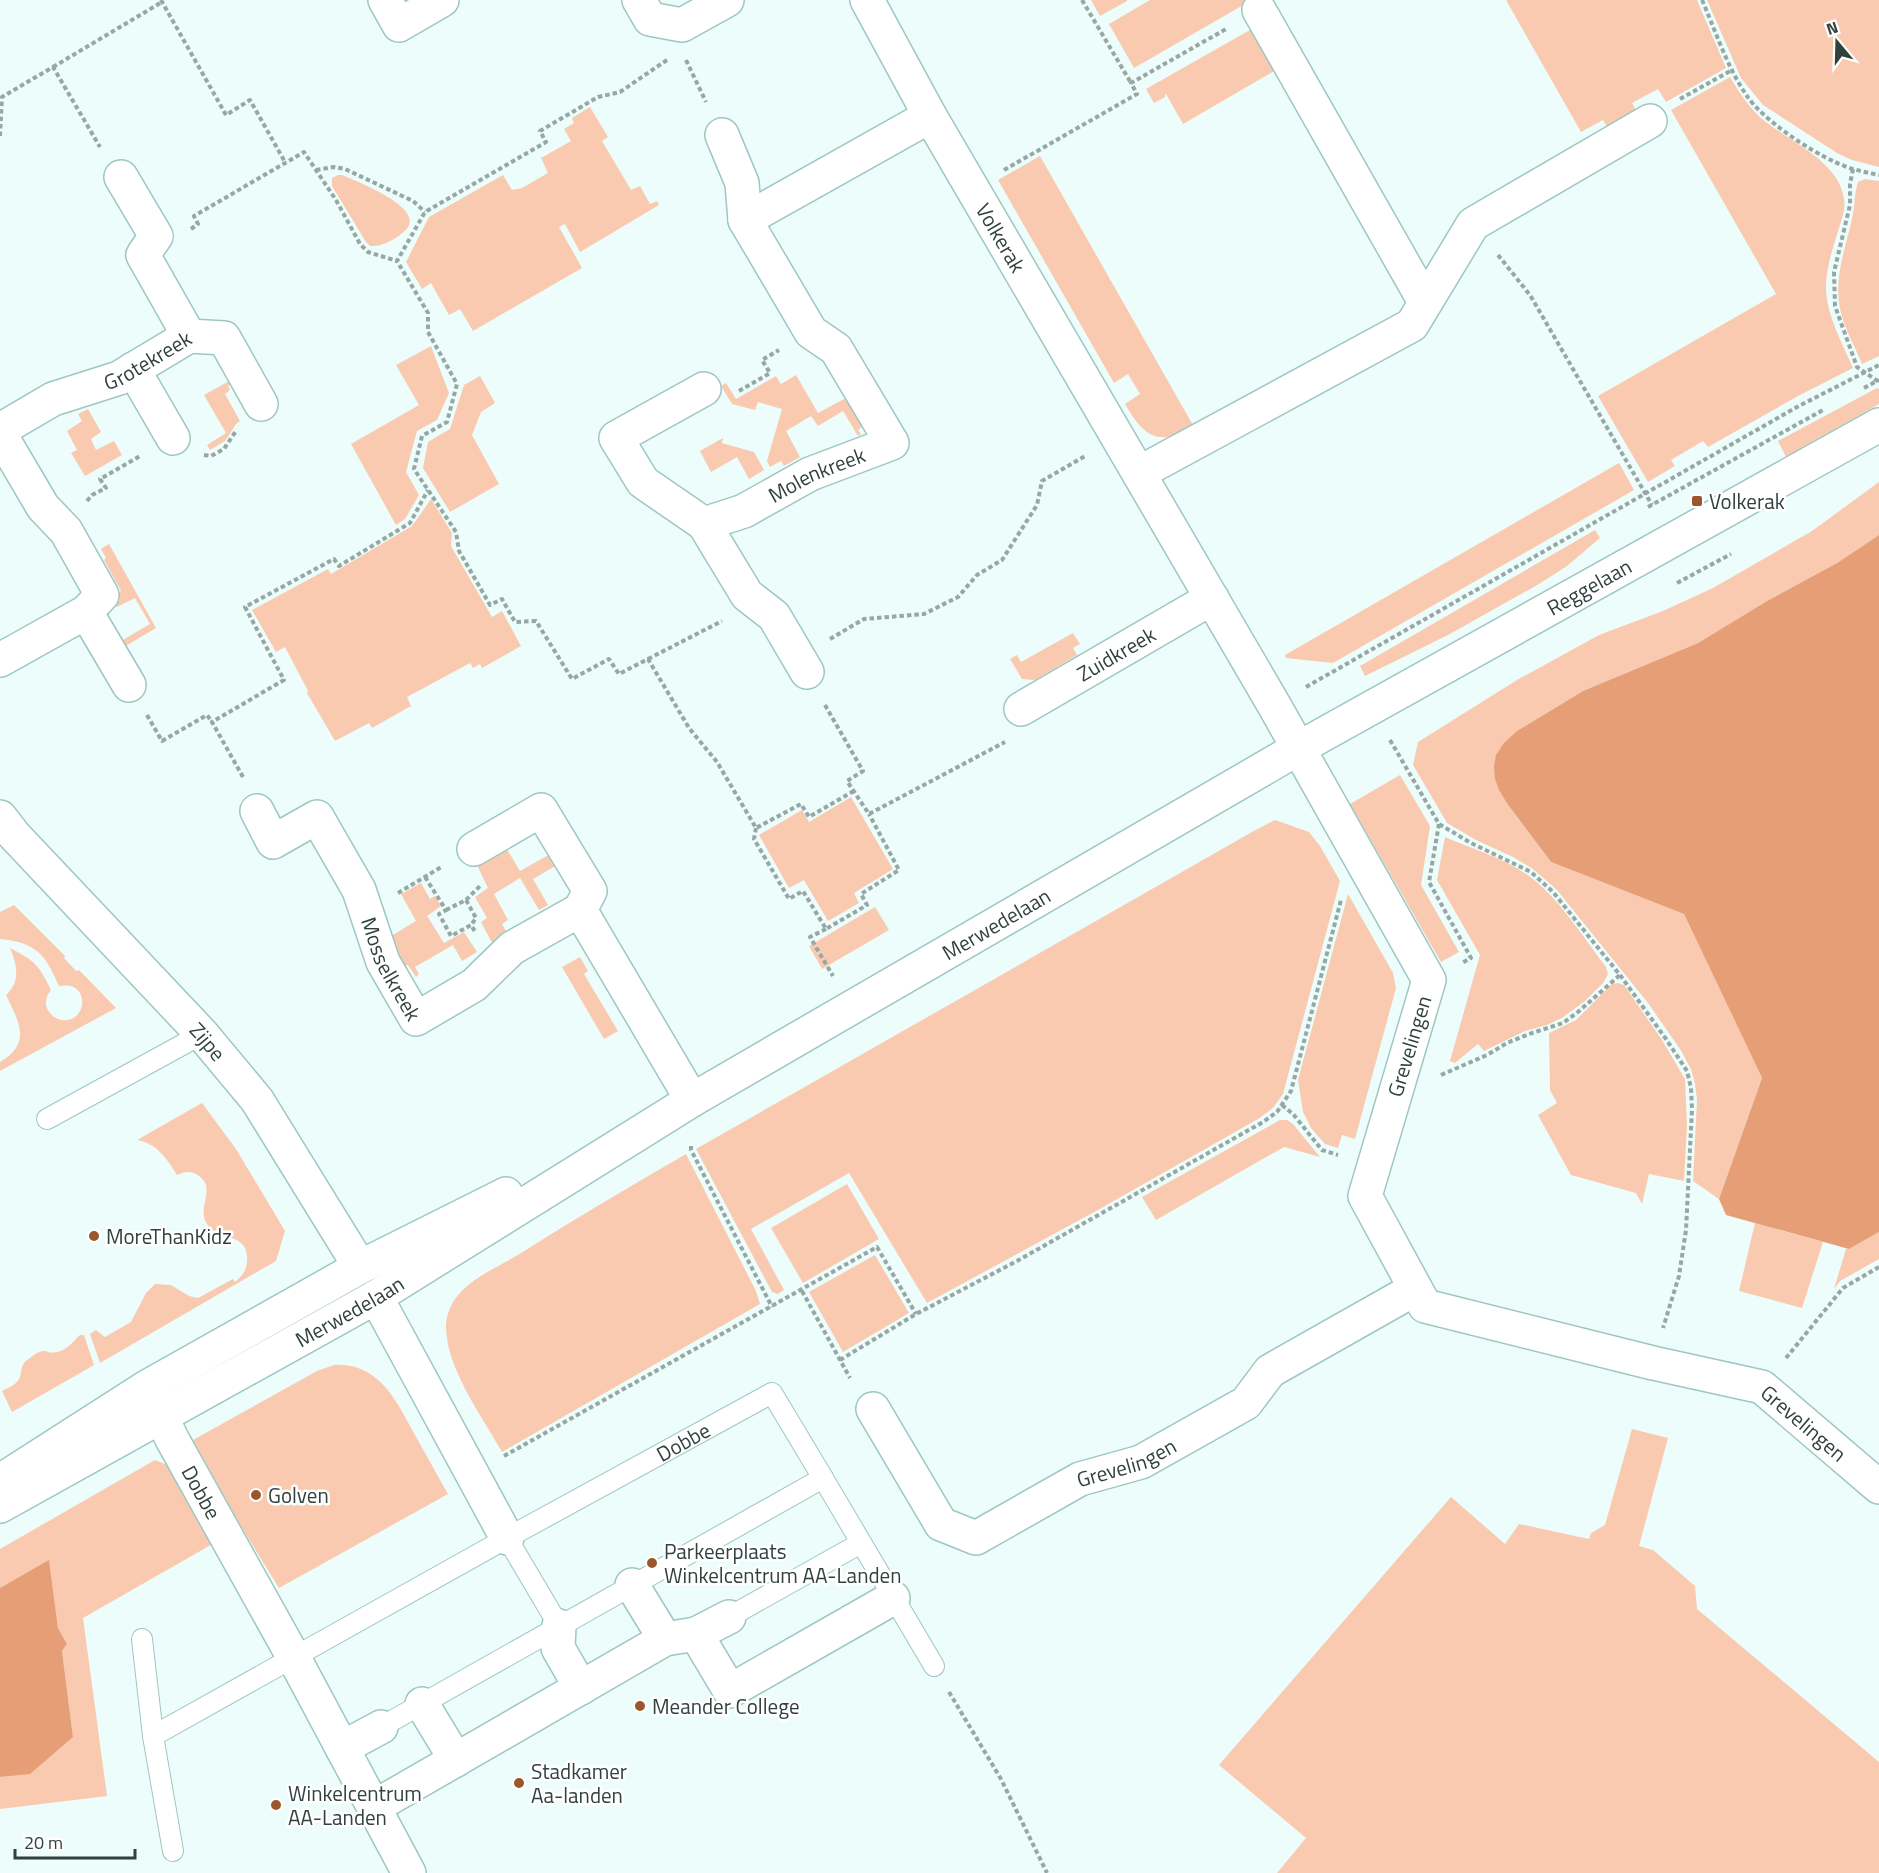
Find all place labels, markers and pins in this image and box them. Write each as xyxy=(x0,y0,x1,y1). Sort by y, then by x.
place label: Volkerak xyxy=(1709,485,1785,517)
marker: Volkerak xyxy=(1690,494,1704,508)
place label: MoreThanKidz xyxy=(106,1220,232,1252)
marker: MoreThanKidz xyxy=(87,1229,101,1243)
place label: Golven xyxy=(268,1479,329,1511)
marker: Golven xyxy=(249,1488,263,1502)
place label: Parkeerplaats Winkelcentrum AA-Landen xyxy=(664,1535,901,1591)
marker: Parkeerplaats Winkelcentrum AA-Landen xyxy=(645,1556,659,1570)
place label: Meander College xyxy=(652,1690,800,1722)
marker: Meander College xyxy=(633,1699,647,1713)
place label: Stadkamer Aa-landen xyxy=(531,1755,627,1811)
marker: Stadkamer Aa-landen xyxy=(512,1776,526,1790)
place label: Winkelcentrum AA-Landen xyxy=(288,1777,422,1833)
marker: Winkelcentrum AA-Landen xyxy=(269,1798,283,1812)

